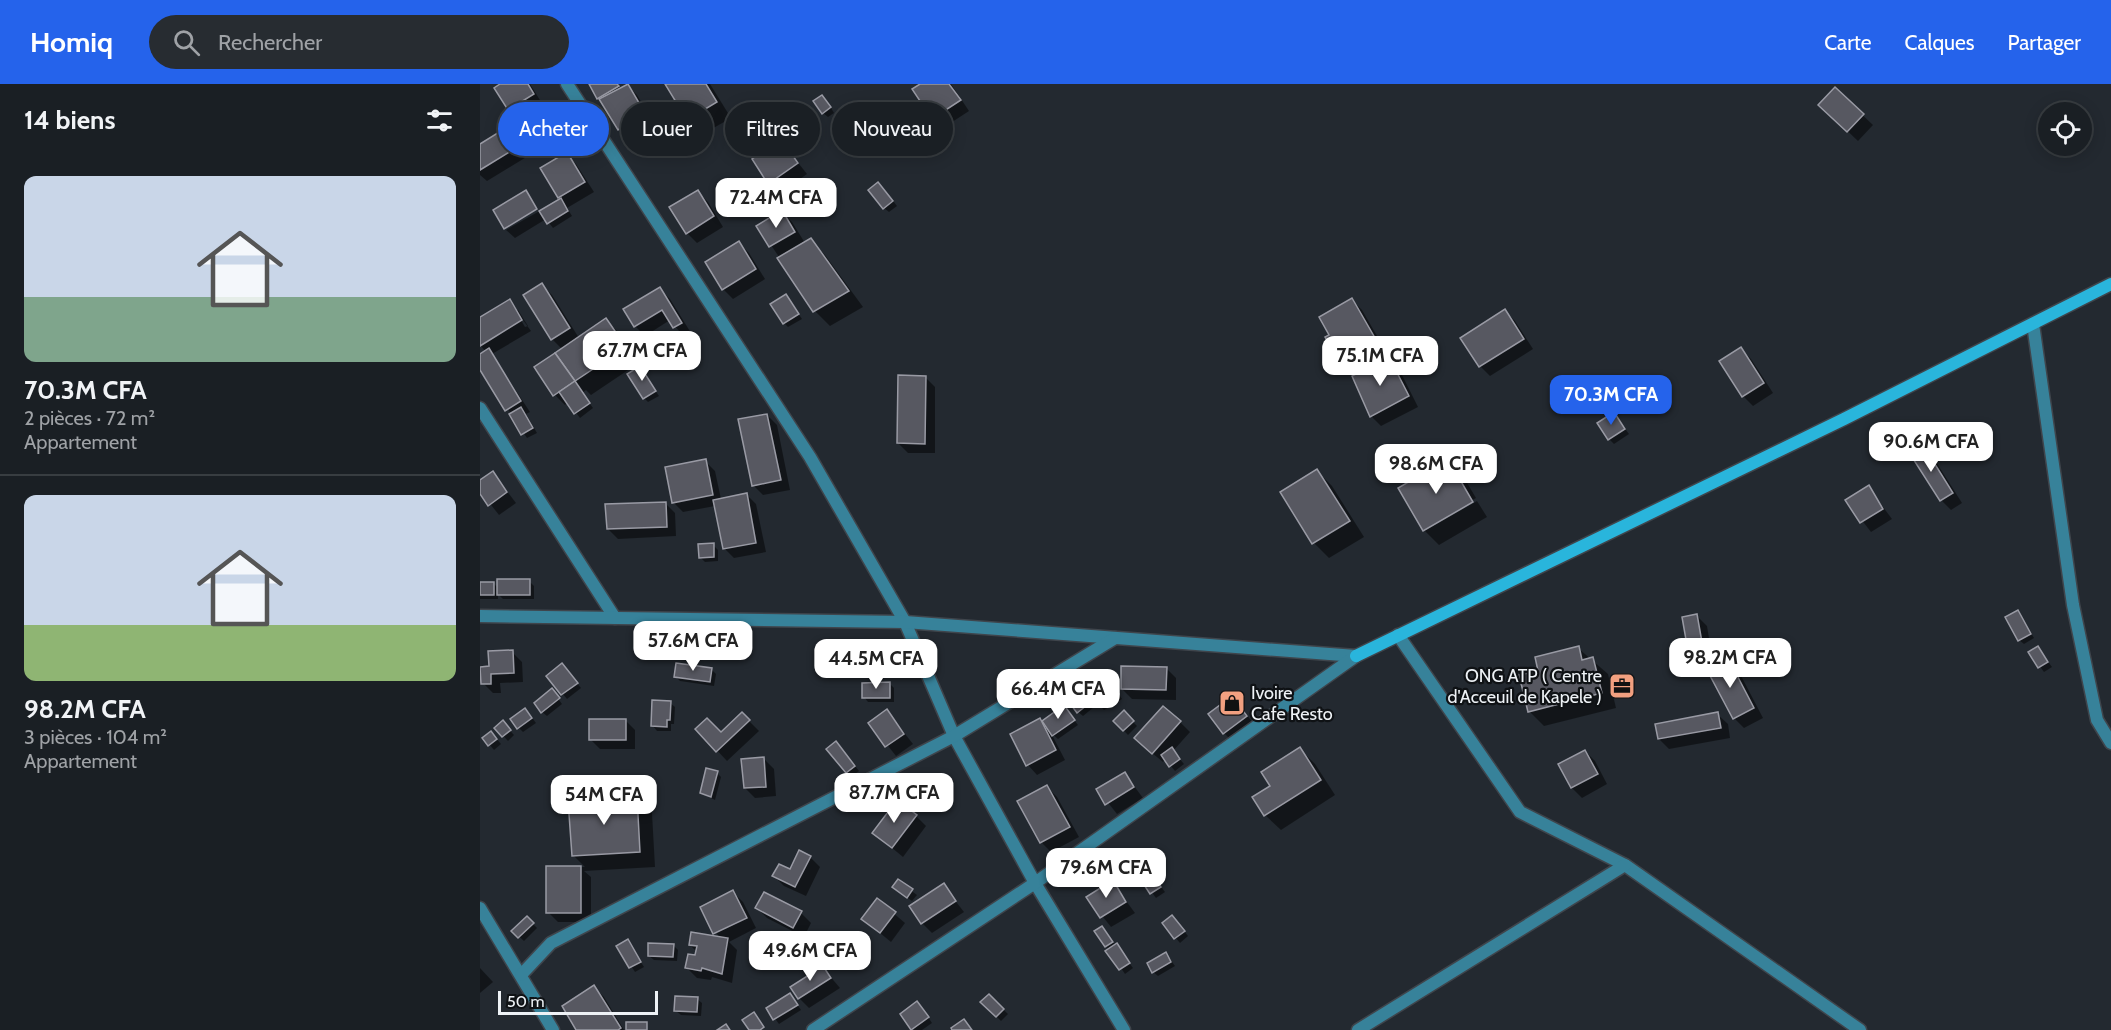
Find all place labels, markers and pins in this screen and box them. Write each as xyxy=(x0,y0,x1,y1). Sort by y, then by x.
pin: 72.4M CFA xyxy=(707,178,845,229)
pin: 67.7M CFA xyxy=(573,331,711,382)
pin: 75.1M CFA xyxy=(1311,336,1449,387)
pin: 70.3M CFA xyxy=(1542,375,1680,426)
pin: 90.6M CFA xyxy=(1862,422,2000,473)
pin: 98.6M CFA xyxy=(1367,444,1505,495)
pin: 57.6M CFA xyxy=(624,621,762,672)
pin: 98.2M CFA xyxy=(1661,638,1799,689)
pin: 44.5M CFA xyxy=(807,639,945,690)
place label: ONG ATP ( Centre d'Acceuil de Kapele ) xyxy=(1448,665,1602,708)
pin: 66.4M CFA xyxy=(989,669,1127,720)
office icon: ONG ATP ( Centre d'Acceuil de Kapele ) xyxy=(1607,671,1637,701)
place label: Ivoire Cafe Resto xyxy=(1251,682,1333,725)
shop icon: Ivoire Cafe Resto xyxy=(1217,688,1247,718)
pin: 87.7M CFA xyxy=(825,773,963,824)
pin: 54M CFA xyxy=(549,775,659,826)
pin: 79.6M CFA xyxy=(1037,848,1175,899)
pin: 49.6M CFA xyxy=(741,931,879,982)

